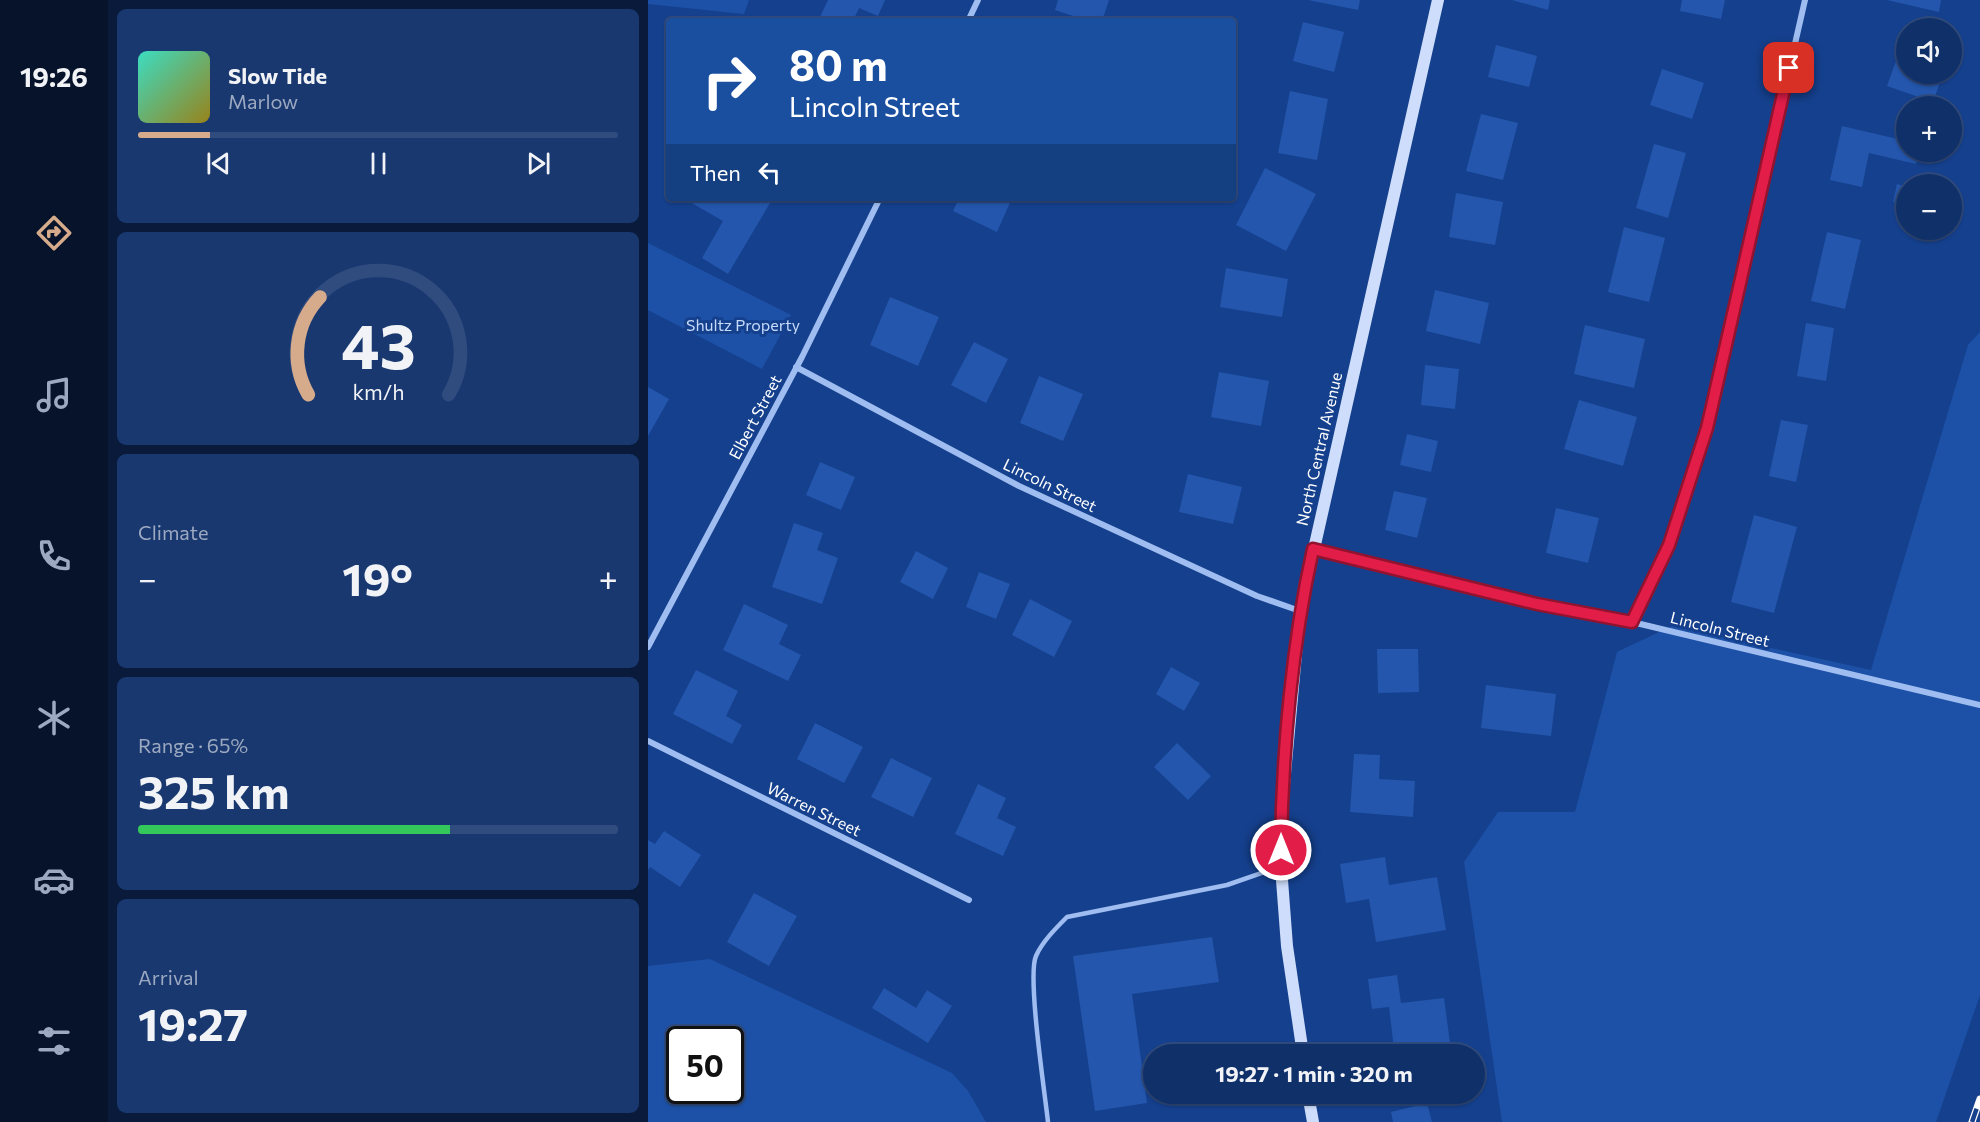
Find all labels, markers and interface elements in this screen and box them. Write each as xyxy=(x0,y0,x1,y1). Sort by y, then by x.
map controls xyxy=(1896,18,1962,240)
button: sound xyxy=(1896,18,1962,84)
text: 80 m xyxy=(789,38,888,90)
icon: right xyxy=(690,42,768,120)
pin xyxy=(1763,42,1814,93)
icon: arrive xyxy=(1772,51,1805,84)
text: 19:26 xyxy=(20,60,88,93)
text: Slow Tide xyxy=(228,62,327,89)
text: Marlow xyxy=(228,89,298,113)
text: Lincoln Street xyxy=(789,90,960,123)
button: + xyxy=(1896,96,1962,162)
icon: previous xyxy=(202,147,235,180)
icon: pause xyxy=(362,147,395,180)
icon: next xyxy=(522,147,555,180)
icon: left xyxy=(753,156,786,189)
text: Then xyxy=(690,159,741,186)
button: − xyxy=(1896,174,1962,240)
icon: directions xyxy=(33,212,75,254)
text: 43 xyxy=(341,307,415,383)
park label: Shultz Property xyxy=(686,315,800,334)
street label: North Central Avenue xyxy=(1292,370,1345,528)
street label: Elbert Street xyxy=(724,371,785,462)
icon: music xyxy=(33,374,75,416)
text: km/h xyxy=(352,379,404,405)
street label: Lincoln Street xyxy=(1000,454,1100,516)
text: Climate xyxy=(138,520,208,544)
icon: phone xyxy=(33,535,75,577)
text: 19° xyxy=(342,550,413,605)
text: − xyxy=(138,557,157,598)
text: + xyxy=(599,557,618,598)
street label: Lincoln Street xyxy=(1669,607,1772,650)
icon: climate xyxy=(33,697,75,739)
text: Range · 65% xyxy=(138,733,248,757)
text: 325 km xyxy=(138,763,289,818)
street label: Warren Street xyxy=(764,778,865,840)
position arrow xyxy=(1249,818,1313,882)
icon: car xyxy=(33,859,75,901)
text: Arrival xyxy=(138,965,199,989)
text: 19:27 xyxy=(138,995,248,1050)
icon: filters xyxy=(33,1020,75,1062)
speed limit sign: 50 xyxy=(666,1026,744,1104)
text: 19:27 · 1 min · 320 m xyxy=(1215,1060,1413,1087)

